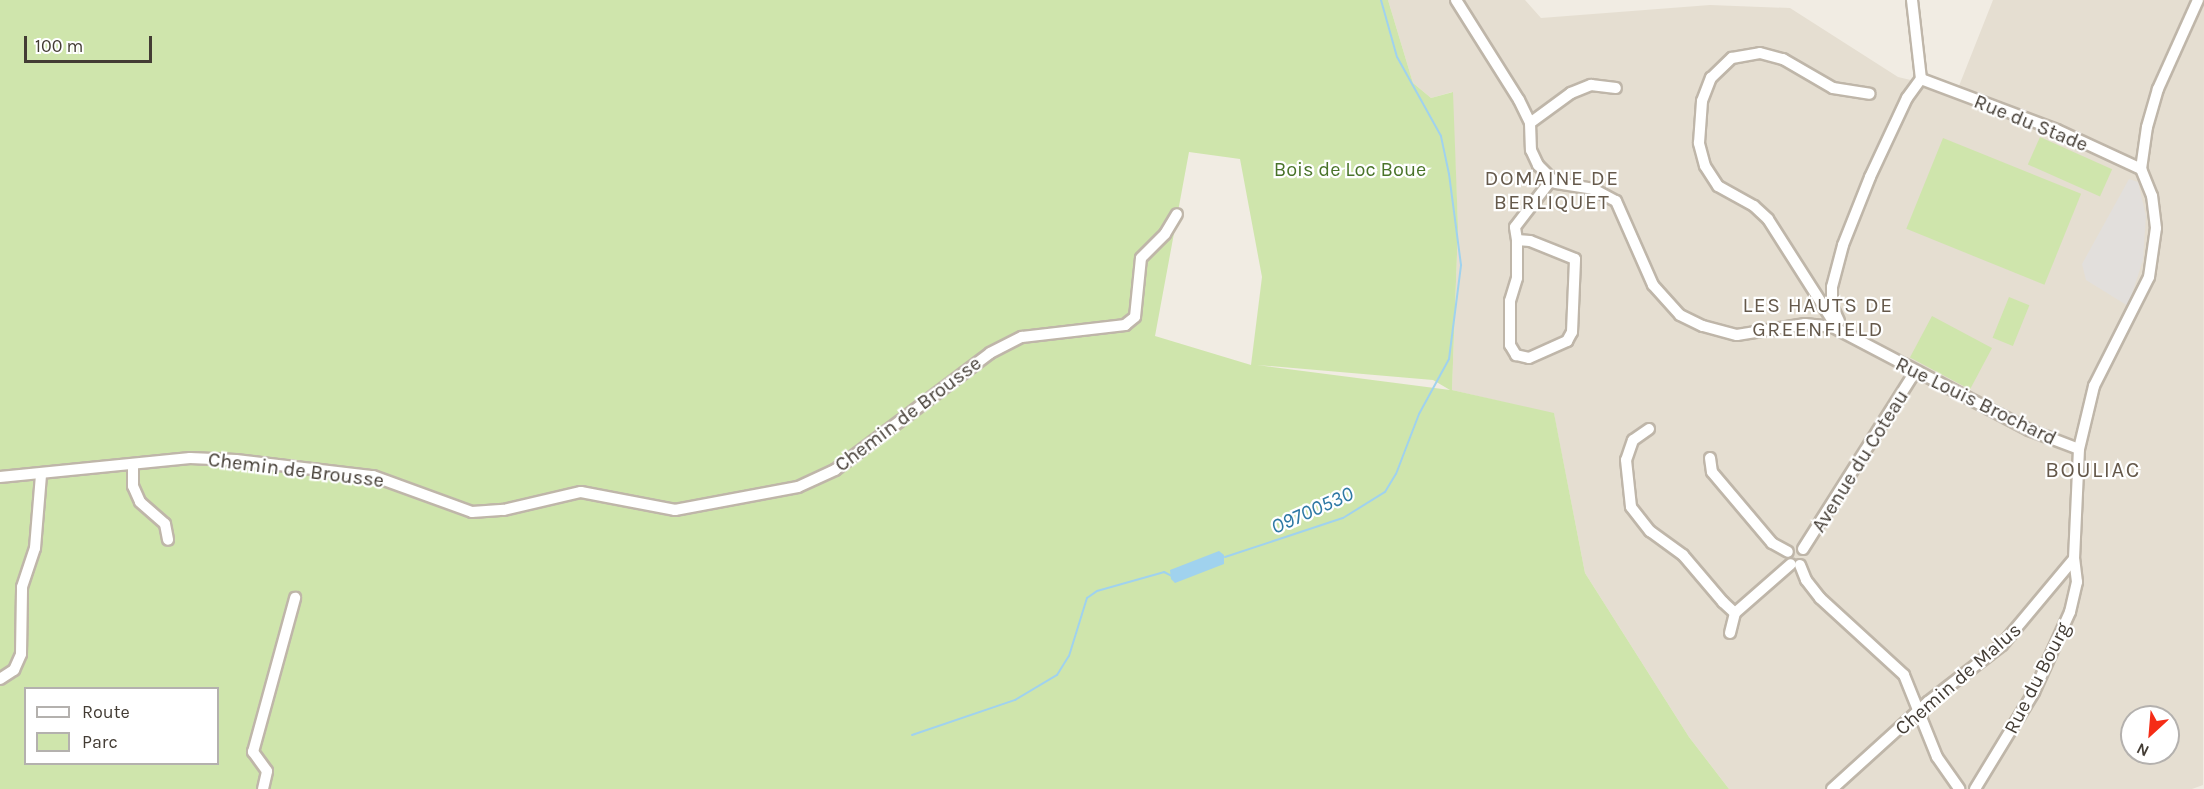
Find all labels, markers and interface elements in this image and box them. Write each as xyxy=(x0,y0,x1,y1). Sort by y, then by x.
scale bar xyxy=(27,24,154,62)
text: 100 m xyxy=(35,35,83,57)
street label: Rue du Stade xyxy=(1970,89,2092,157)
park label: Bois de Loc Boue xyxy=(1274,157,1426,181)
district label: DOMAINE DE BERLIQUET xyxy=(1485,165,1619,215)
district label: LES HAUTS DE GREENFIELD xyxy=(1743,292,1893,342)
street label: Chemin de Brousse xyxy=(830,351,986,477)
street label: Rue Louis Brochard xyxy=(1892,352,2060,450)
street label: Avenue du Coteau xyxy=(1807,385,1913,537)
street label: Chemin de Brousse xyxy=(207,447,385,493)
district label: BOULIAC xyxy=(2045,458,2141,484)
water label: O9700530 xyxy=(1267,481,1357,539)
street label: Chemin de Malus xyxy=(1890,618,2026,740)
street label: Rue du Bourg xyxy=(1999,618,2075,738)
legend xyxy=(24,687,219,765)
text: Route xyxy=(82,701,130,723)
north arrow xyxy=(2120,705,2180,765)
text: Parc xyxy=(82,731,118,753)
text: N xyxy=(2133,739,2152,761)

